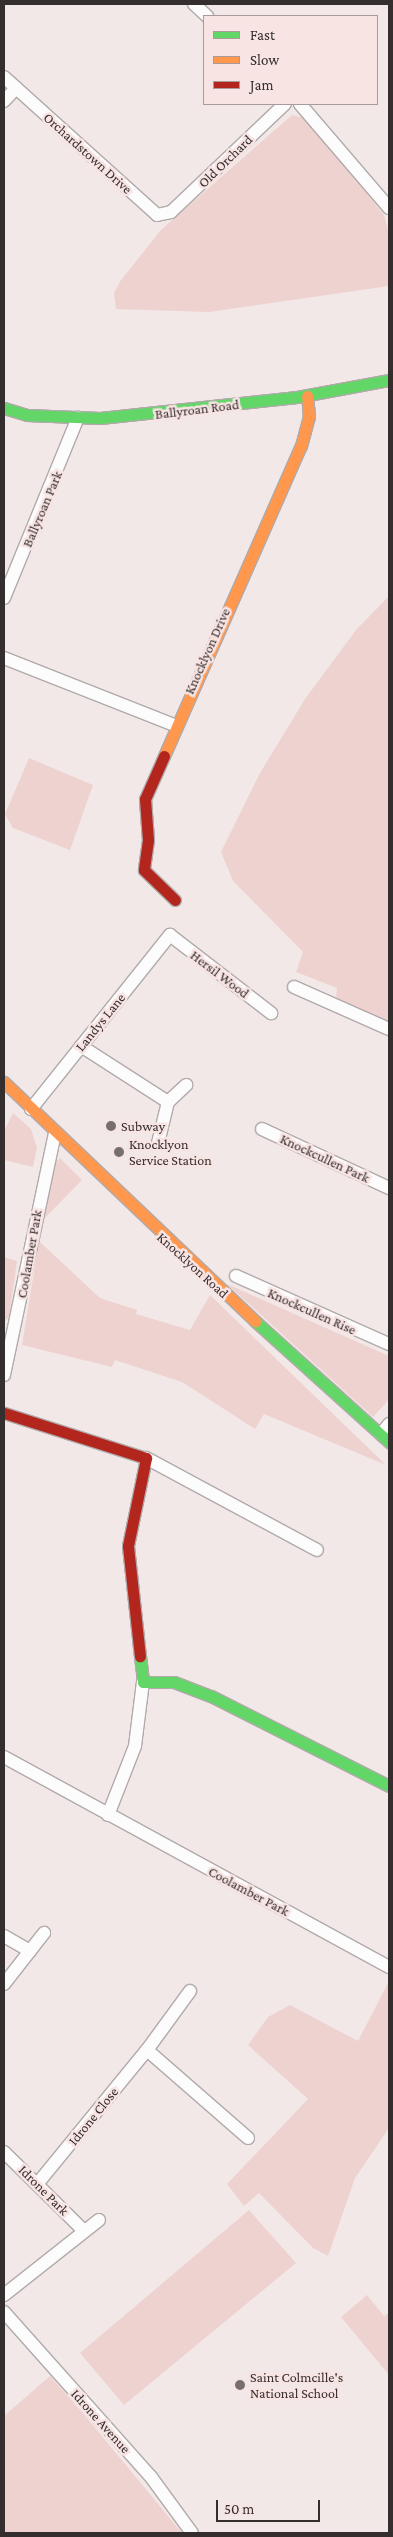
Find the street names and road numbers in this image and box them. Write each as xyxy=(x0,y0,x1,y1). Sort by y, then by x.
street label: Orchardstown Drive xyxy=(40,109,136,197)
street label: Old Orchard xyxy=(194,131,256,191)
street label: Ballyroan Road xyxy=(154,396,240,422)
street label: Ballyroan Park xyxy=(18,468,66,550)
street label: Knocklyon Drive xyxy=(181,605,233,697)
street label: Hersil Wood xyxy=(187,946,253,1002)
street label: Landys Lane xyxy=(71,990,129,1054)
street label: Knockcullen Park xyxy=(278,1130,372,1186)
street label: Coolamber Park xyxy=(13,1209,45,1299)
street label: Knocklyon Road xyxy=(154,1229,232,1301)
street label: Knockcullen Rise xyxy=(265,1284,359,1338)
street label: Coolamber Park xyxy=(206,1863,292,1919)
street label: Idrone Close xyxy=(64,2083,122,2149)
street label: Idrone Park xyxy=(15,2161,73,2219)
street label: Idrone Avenue xyxy=(68,2385,134,2457)

